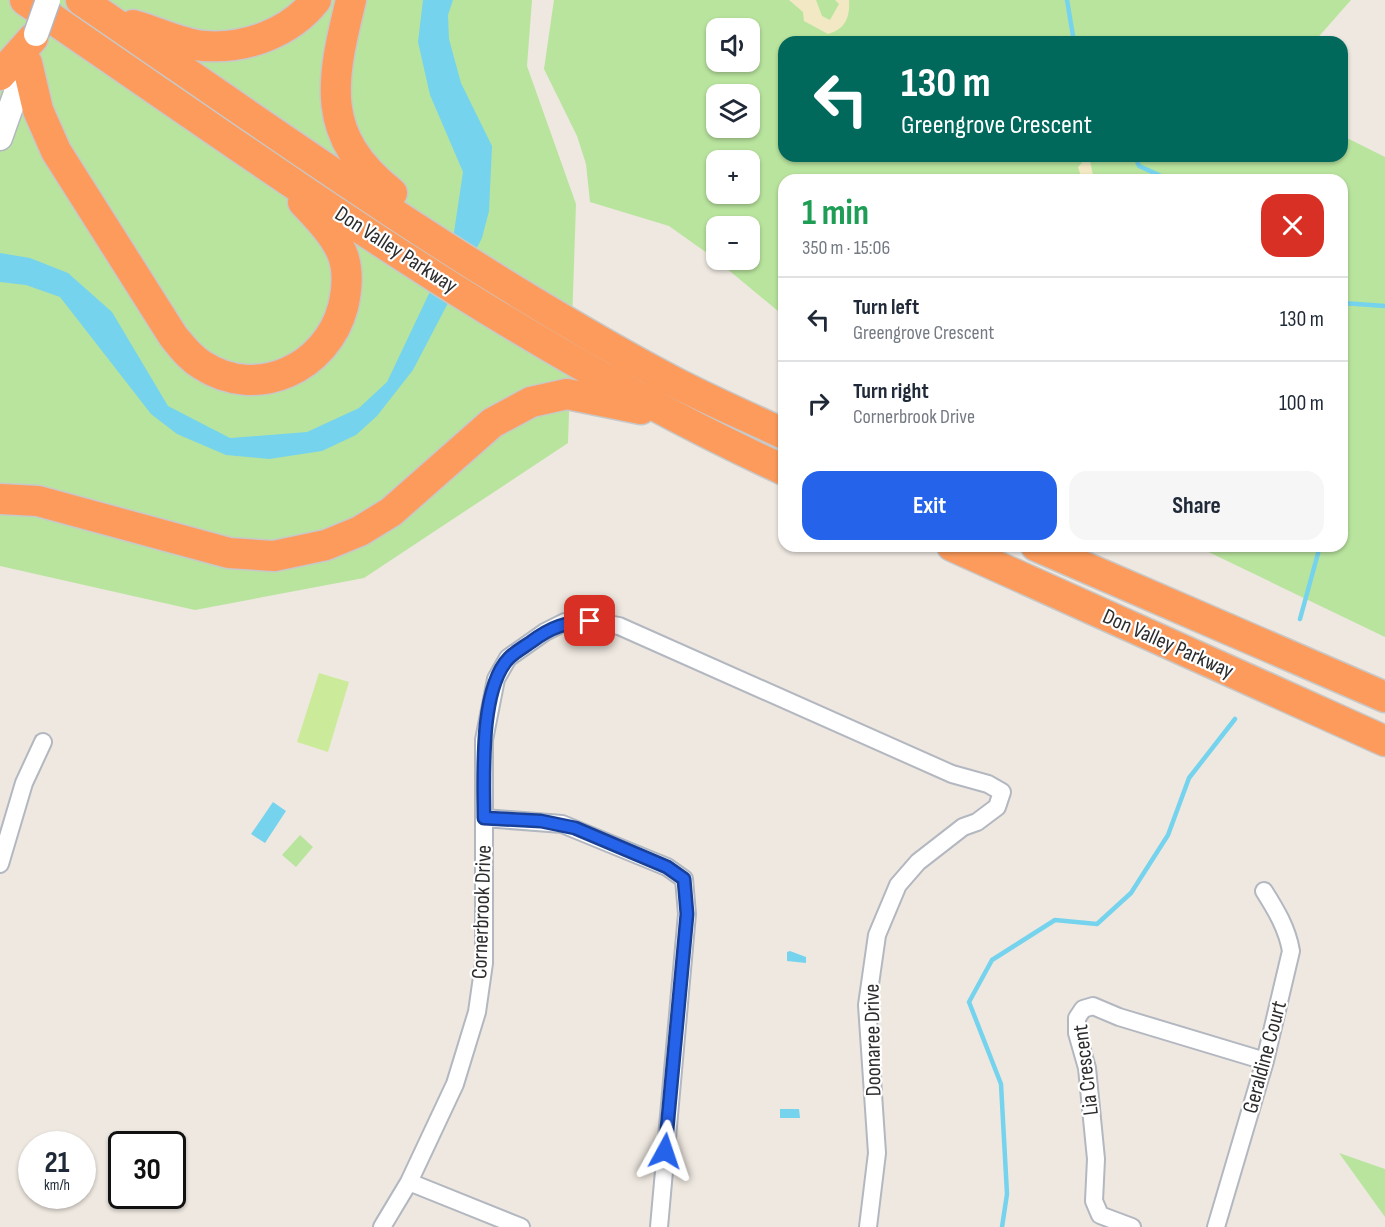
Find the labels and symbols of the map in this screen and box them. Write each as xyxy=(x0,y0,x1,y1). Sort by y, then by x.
street label: Don Valley Parkway xyxy=(330,200,463,300)
pin xyxy=(564,595,615,646)
street label: Don Valley Parkway xyxy=(1098,603,1238,685)
street label: Cornerbrook Drive xyxy=(466,844,498,980)
street label: Doonaree Drive xyxy=(859,984,887,1096)
street label: Geraldine Court xyxy=(1237,997,1293,1116)
street label: Lia Crescent xyxy=(1067,1023,1105,1117)
position arrow xyxy=(633,1119,697,1183)
speed limit sign: 30 xyxy=(108,1131,186,1209)

